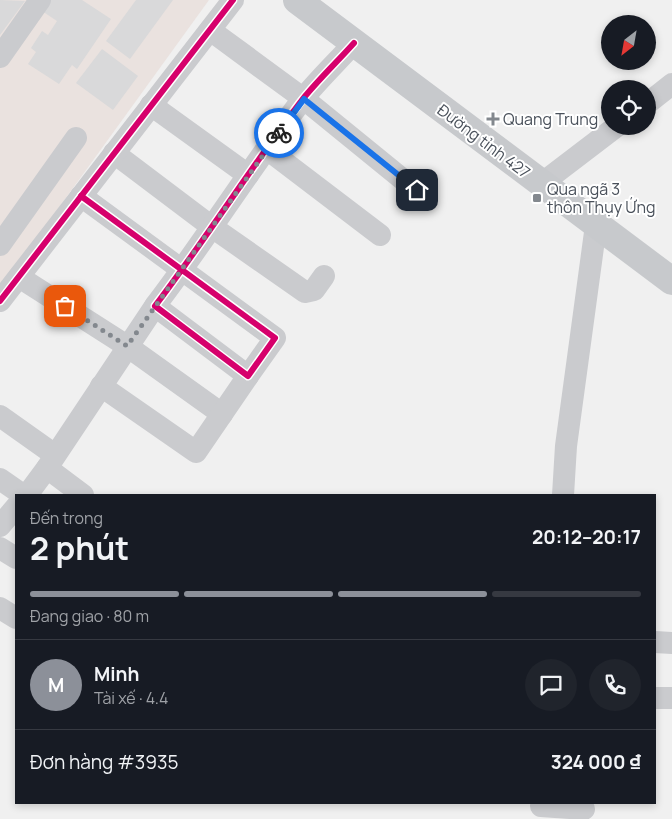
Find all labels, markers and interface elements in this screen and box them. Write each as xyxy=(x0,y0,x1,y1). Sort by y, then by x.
north arrow xyxy=(601,15,656,70)
map controls xyxy=(601,15,656,135)
button: locate xyxy=(601,80,656,135)
street label: Đường tỉnh 427 xyxy=(433,99,535,183)
courier xyxy=(254,108,304,158)
place label: Quang Trung xyxy=(503,108,598,130)
marker: Quang Trung xyxy=(487,113,499,125)
icon: bike xyxy=(265,119,293,147)
pin xyxy=(396,169,438,211)
icon: home xyxy=(403,176,431,204)
place label: Qua ngã 3 thôn Thụy Ứng xyxy=(547,178,655,218)
marker: Qua ngã 3 thôn Thụy Ứng xyxy=(531,192,543,204)
pin xyxy=(44,285,86,327)
icon: bag xyxy=(51,292,79,320)
text: Đến trong xyxy=(30,507,103,529)
text: 20:12–20:17 xyxy=(532,524,641,550)
text: 2 phút xyxy=(30,526,129,570)
text: Đang giao · 80 m xyxy=(30,605,149,627)
button: chat xyxy=(525,659,577,711)
button: phone xyxy=(589,659,641,711)
text: Minh xyxy=(94,661,139,687)
text: M xyxy=(48,672,64,698)
text: Tài xế · 4.4 xyxy=(94,687,168,709)
text: Đơn hàng #3935 xyxy=(30,749,178,775)
text: 324 000 ₫ xyxy=(551,749,641,775)

